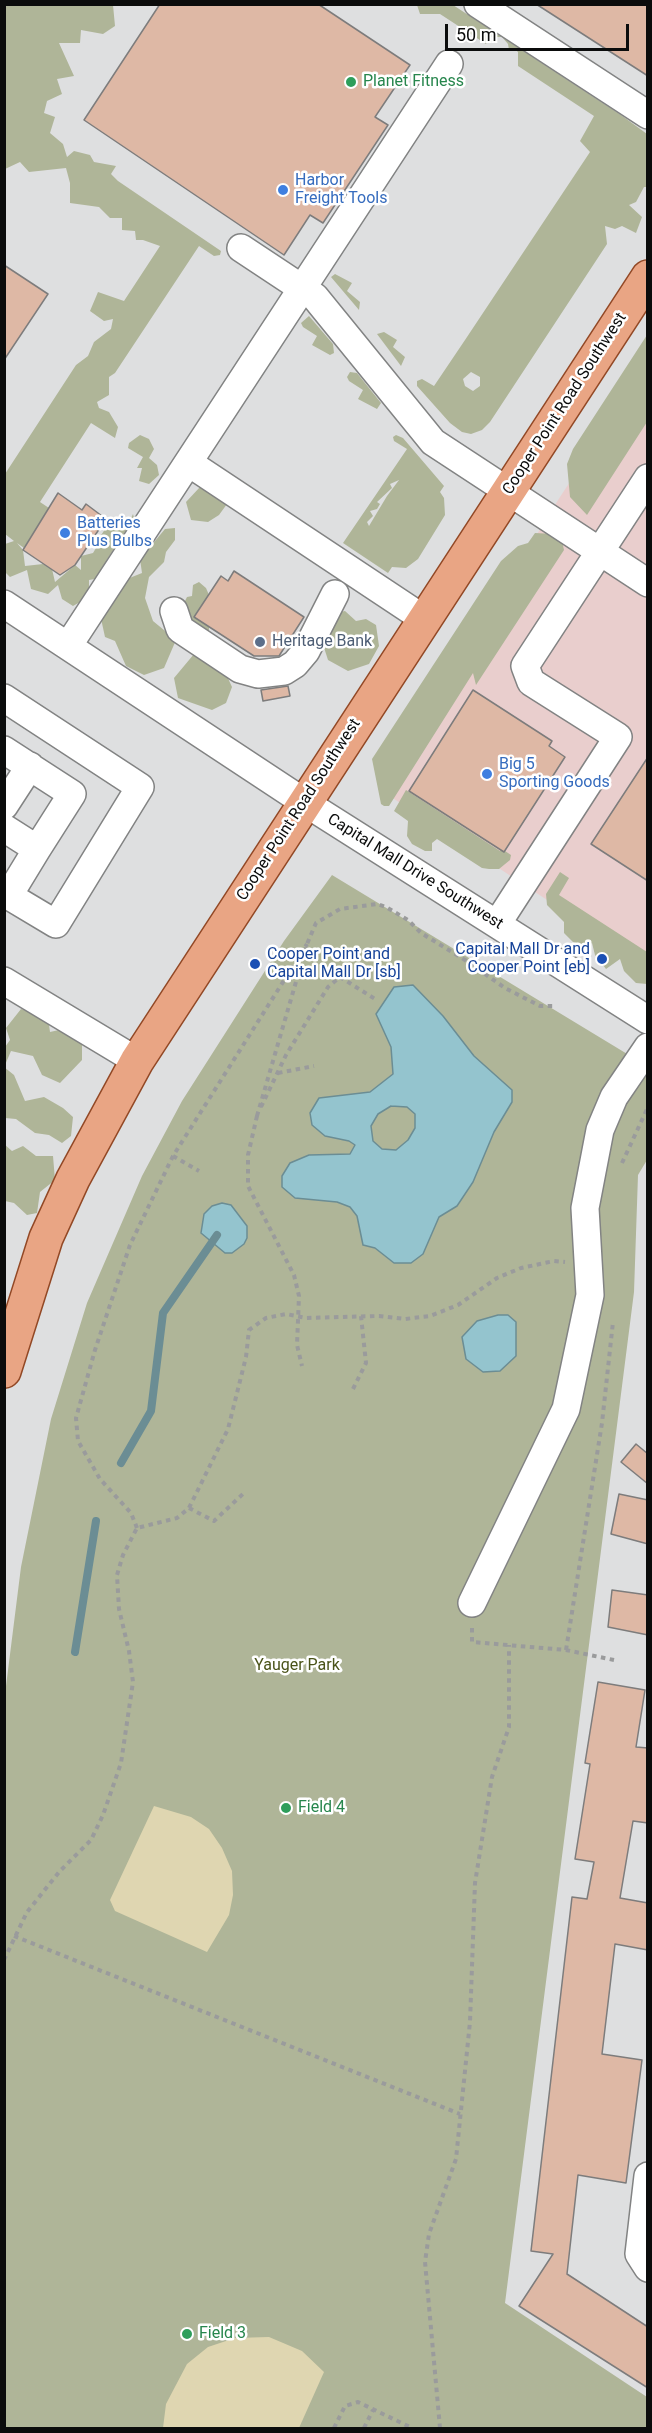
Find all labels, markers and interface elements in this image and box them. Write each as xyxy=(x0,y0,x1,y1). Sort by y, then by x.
scale bar xyxy=(448,12,632,50)
text: 50 m xyxy=(456,24,496,45)
place label: Planet Fitness xyxy=(363,72,464,92)
marker: Planet Fitness xyxy=(344,75,358,89)
place label: Harbor Freight Tools xyxy=(295,171,387,209)
marker: Harbor Freight Tools xyxy=(276,183,290,197)
street label: Cooper Point Road Southwest xyxy=(499,310,631,498)
place label: Batteries Plus Bulbs xyxy=(77,514,152,552)
marker: Batteries Plus Bulbs xyxy=(58,526,72,540)
place label: Heritage Bank xyxy=(272,632,372,652)
marker: Heritage Bank xyxy=(253,635,267,649)
street label: Cooper Point Road Southwest xyxy=(233,716,365,904)
place label: Big 5 Sporting Goods xyxy=(499,755,610,793)
marker: Big 5 Sporting Goods xyxy=(480,767,494,781)
street label: Capital Mall Drive Southwest xyxy=(324,810,506,934)
place label: Capital Mall Dr and Cooper Point [eb] xyxy=(455,940,590,978)
place label: Cooper Point and Capital Mall Dr [sb] xyxy=(267,945,401,983)
marker: Capital Mall Dr and Cooper Point [eb] xyxy=(595,952,609,966)
marker: Cooper Point and Capital Mall Dr [sb] xyxy=(248,957,262,971)
park label: Yauger Park xyxy=(254,1656,340,1676)
place label: Field 4 xyxy=(298,1798,345,1818)
marker: Field 4 xyxy=(279,1801,293,1815)
place label: Field 3 xyxy=(199,2324,246,2344)
marker: Field 3 xyxy=(180,2327,194,2341)

